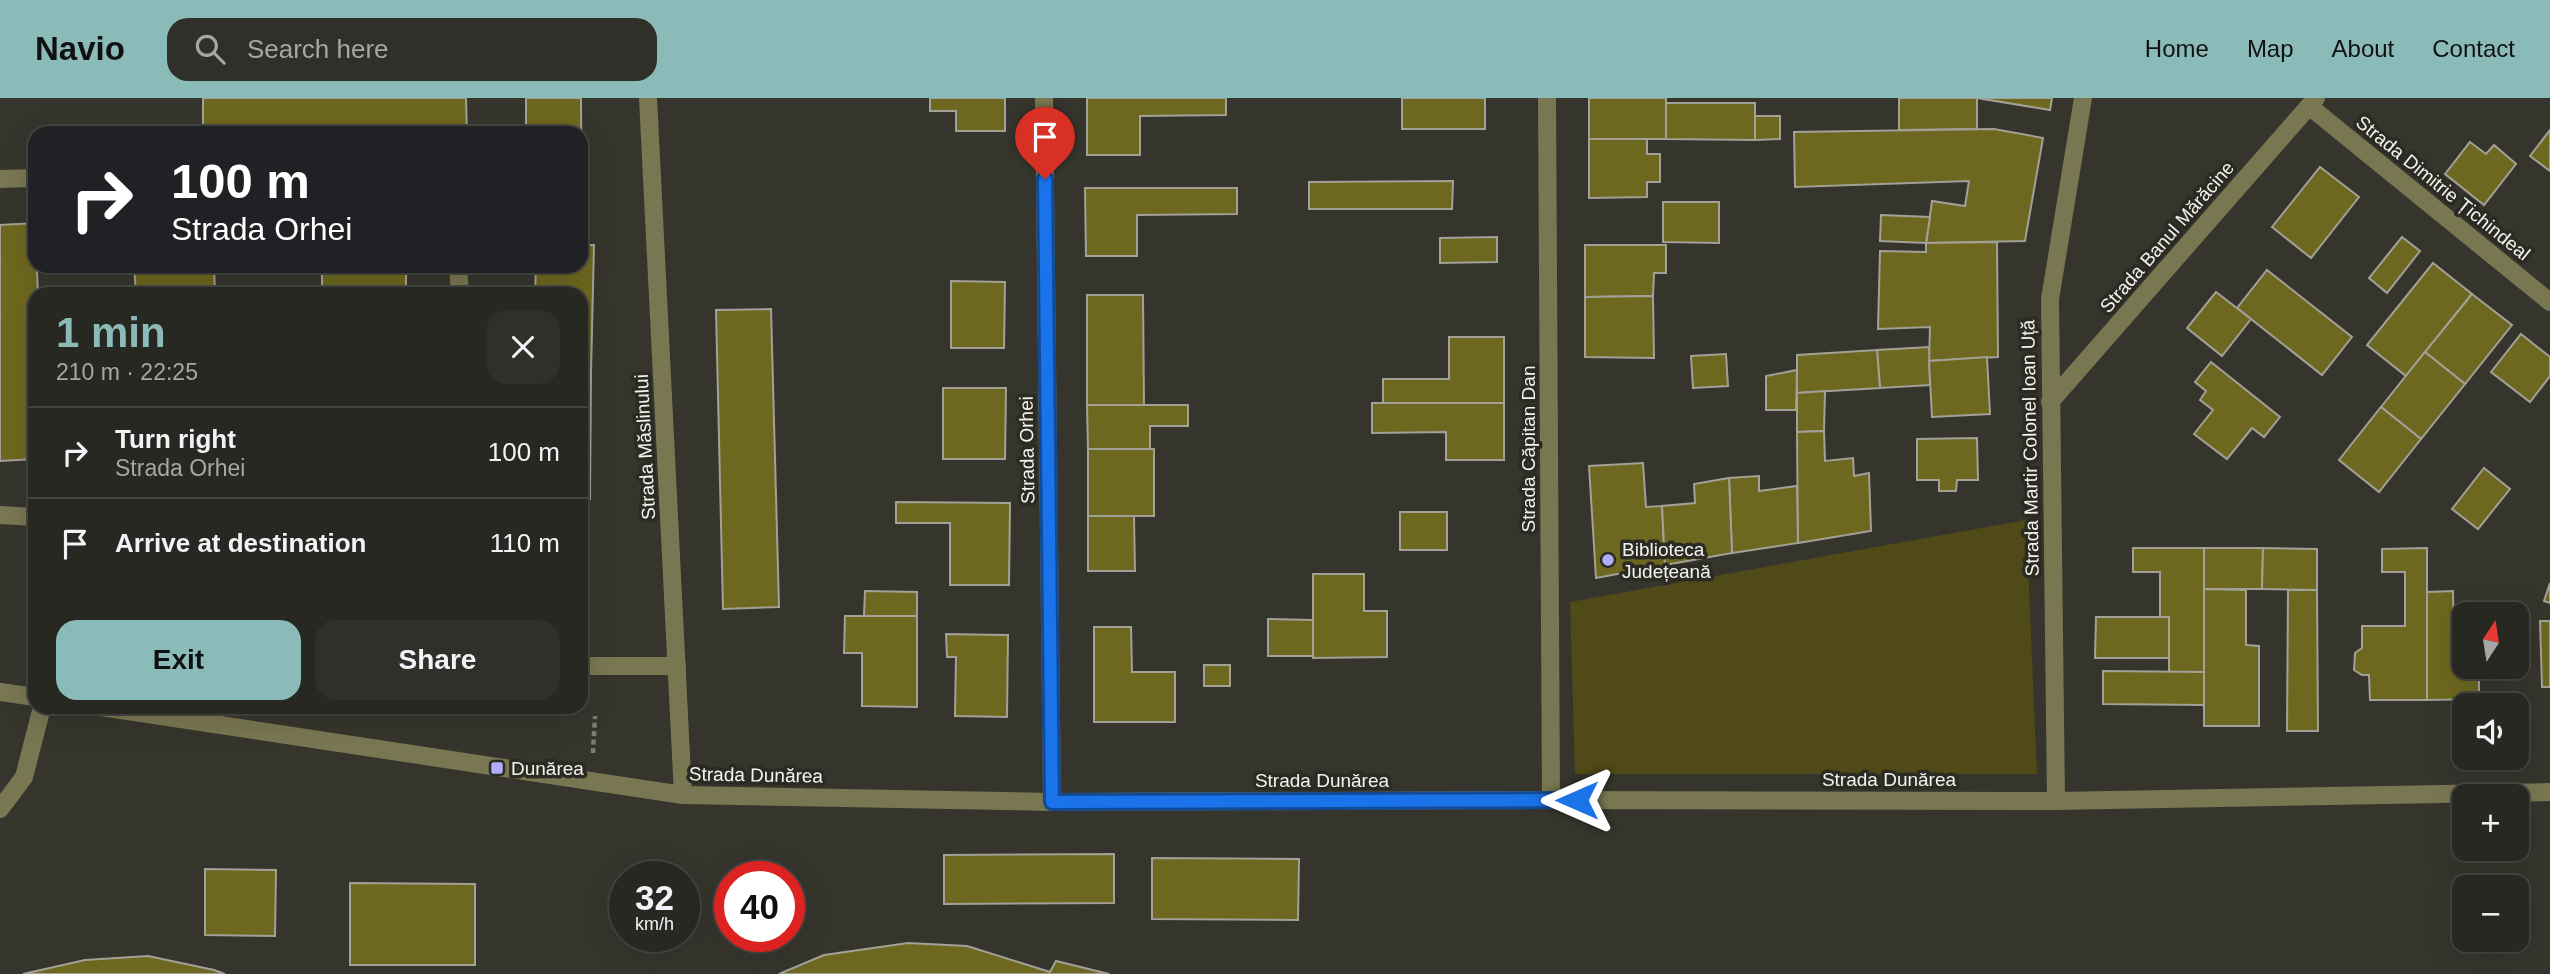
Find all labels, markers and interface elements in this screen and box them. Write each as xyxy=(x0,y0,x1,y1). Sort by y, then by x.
search box xyxy=(167,18,657,81)
text: Navio xyxy=(35,30,125,67)
icon: search xyxy=(191,30,229,68)
text: Search here xyxy=(247,34,389,64)
text: Home xyxy=(2145,35,2209,62)
text: Map xyxy=(2247,35,2294,62)
text: About xyxy=(2332,35,2394,62)
text: Contact xyxy=(2432,35,2515,62)
pin xyxy=(1015,107,1075,179)
street label: Strada Dimitrie Țichindeal xyxy=(2352,111,2534,265)
icon: arrive xyxy=(1026,118,1064,156)
icon: right xyxy=(56,154,147,245)
text: 100 m xyxy=(171,154,310,208)
street label: Strada Banul Mărăcine xyxy=(2096,157,2238,317)
text: Strada Orhei xyxy=(171,211,352,247)
text: 1 min xyxy=(56,309,166,356)
button: close xyxy=(486,310,560,384)
street label: Strada Martir Colonel Ioan Uță xyxy=(2017,319,2043,576)
text: 210 m · 22:25 xyxy=(56,359,198,385)
street label: Strada Căpitan Dan xyxy=(1518,366,1539,532)
street label: Strada Măslinului xyxy=(631,374,659,520)
street label: Strada Orhei xyxy=(1016,396,1038,504)
text: Turn right xyxy=(115,424,236,454)
icon: right xyxy=(56,434,94,472)
text: 100 m xyxy=(488,437,560,467)
text: Strada Orhei xyxy=(115,455,245,481)
icon: arrive xyxy=(56,525,94,563)
text: Arrive at destination xyxy=(115,528,366,558)
text: 110 m xyxy=(490,528,560,558)
place label: Biblioteca Județeană xyxy=(1622,539,1711,582)
marker: Biblioteca Județeană xyxy=(1600,552,1616,568)
north arrow xyxy=(2452,602,2529,679)
map controls xyxy=(2452,602,2529,952)
button: Exit xyxy=(56,620,301,700)
button: Share xyxy=(315,620,560,700)
button: sound xyxy=(2452,693,2529,770)
place label: Dunărea xyxy=(511,758,584,779)
marker: Dunărea xyxy=(489,760,505,776)
street label: Strada Dunărea xyxy=(689,763,824,787)
position arrow xyxy=(1540,763,1614,837)
street label: Strada Dunărea xyxy=(1822,769,1956,790)
street label: Strada Dunărea xyxy=(1255,770,1389,791)
button: + xyxy=(2452,784,2529,861)
speed limit sign: 40 xyxy=(714,861,805,952)
button: − xyxy=(2452,875,2529,952)
text: 32 xyxy=(635,878,674,917)
text: km/h xyxy=(635,914,674,934)

